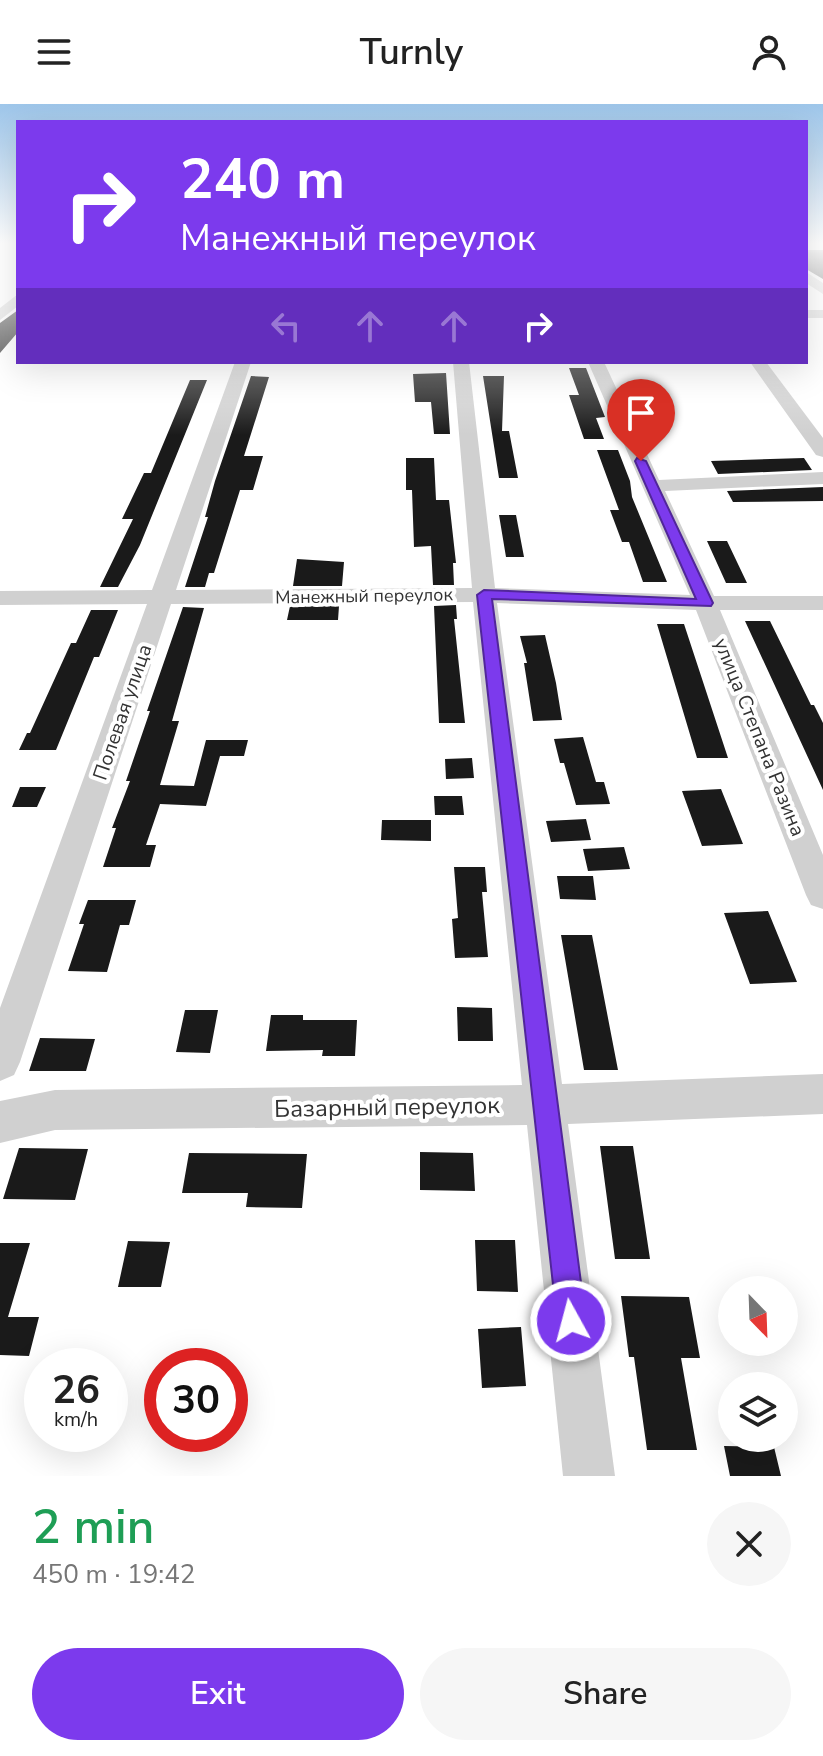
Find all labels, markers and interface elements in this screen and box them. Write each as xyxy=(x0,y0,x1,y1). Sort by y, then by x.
text: Turnly xyxy=(360,28,463,77)
icon: menu xyxy=(32,30,76,74)
icon: person xyxy=(747,30,791,74)
text: 240 m xyxy=(180,141,345,218)
icon: right xyxy=(48,152,152,256)
text: Манежный переулок xyxy=(180,214,536,263)
icon: left xyxy=(264,304,308,348)
icon: ahead xyxy=(348,304,392,348)
icon: ahead xyxy=(432,304,476,348)
icon: right xyxy=(516,304,560,348)
pin xyxy=(607,379,675,461)
icon: arrive xyxy=(619,391,663,435)
street label: Манежный переулок xyxy=(275,582,454,610)
street label: улица Степана Разина xyxy=(707,634,812,840)
street label: Полевая улица xyxy=(87,641,158,784)
street label: Базарный переулок xyxy=(274,1089,500,1125)
north arrow xyxy=(718,1276,798,1356)
map controls xyxy=(718,1276,798,1452)
position arrow xyxy=(529,1279,613,1363)
speed limit sign: 30 xyxy=(144,1348,248,1452)
text: 26 xyxy=(52,1363,100,1417)
button: layers xyxy=(718,1372,798,1452)
text: km/h xyxy=(54,1406,98,1433)
text: 2 min xyxy=(32,1494,154,1560)
button: close xyxy=(707,1502,791,1586)
text: 450 m · 19:42 xyxy=(32,1557,195,1592)
button: Exit xyxy=(32,1648,404,1740)
button: Share xyxy=(420,1648,791,1740)

